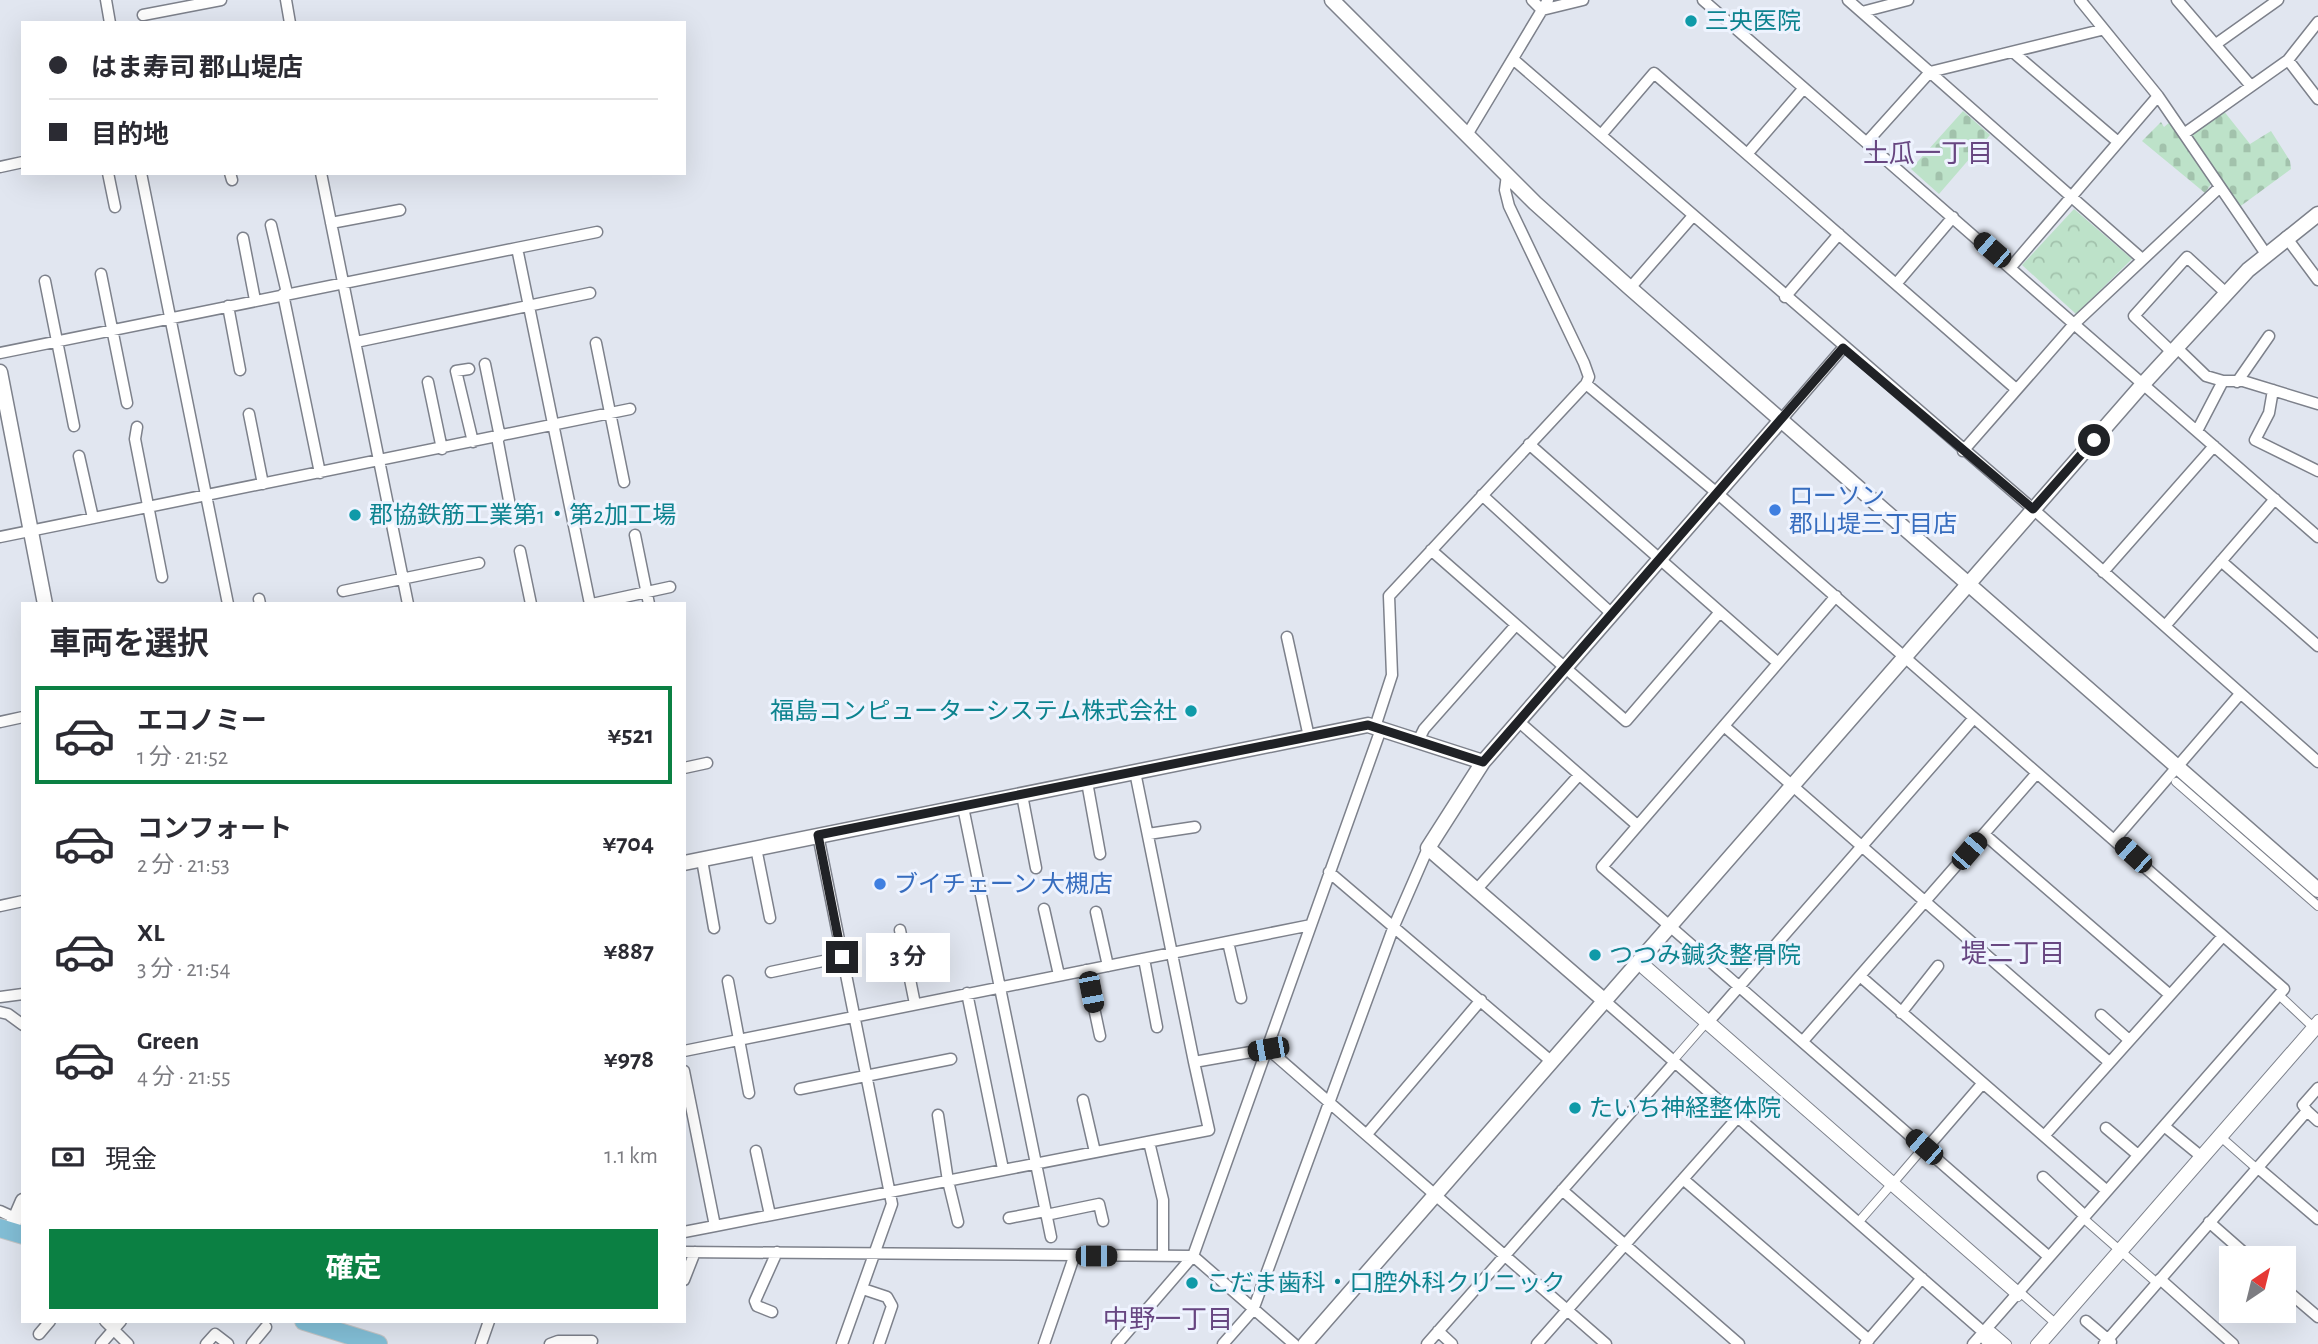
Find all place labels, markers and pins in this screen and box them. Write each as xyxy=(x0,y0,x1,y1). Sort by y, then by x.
place label: 三央医院 xyxy=(1705,8,1801,34)
marker: 三央医院 xyxy=(1683,13,1699,29)
place label: ローソン 郡山堤三丁目店 xyxy=(1789,485,1957,537)
place label: 郡協鉄筋工業第1・第2加工場 xyxy=(369,502,676,528)
marker: ローソン 郡山堤三丁目店 xyxy=(1767,502,1783,518)
marker: 郡協鉄筋工業第1・第2加工場 xyxy=(347,507,363,523)
place label: 福島コンピューターシステム株式会社 xyxy=(770,698,1177,724)
marker: 福島コンピューターシステム株式会社 xyxy=(1183,703,1199,719)
place label: ブイチェーン 大槻店 xyxy=(894,871,1113,897)
marker: ブイチェーン 大槻店 xyxy=(872,876,888,892)
place label: つつみ鍼灸整骨院 xyxy=(1609,942,1801,968)
marker: つつみ鍼灸整骨院 xyxy=(1587,947,1603,963)
place label: たいち神経整体院 xyxy=(1589,1095,1781,1121)
marker: たいち神経整体院 xyxy=(1567,1100,1583,1116)
place label: こだま歯科・口腔外科クリニック xyxy=(1206,1270,1566,1296)
marker: こだま歯科・口腔外科クリニック xyxy=(1184,1275,1200,1291)

